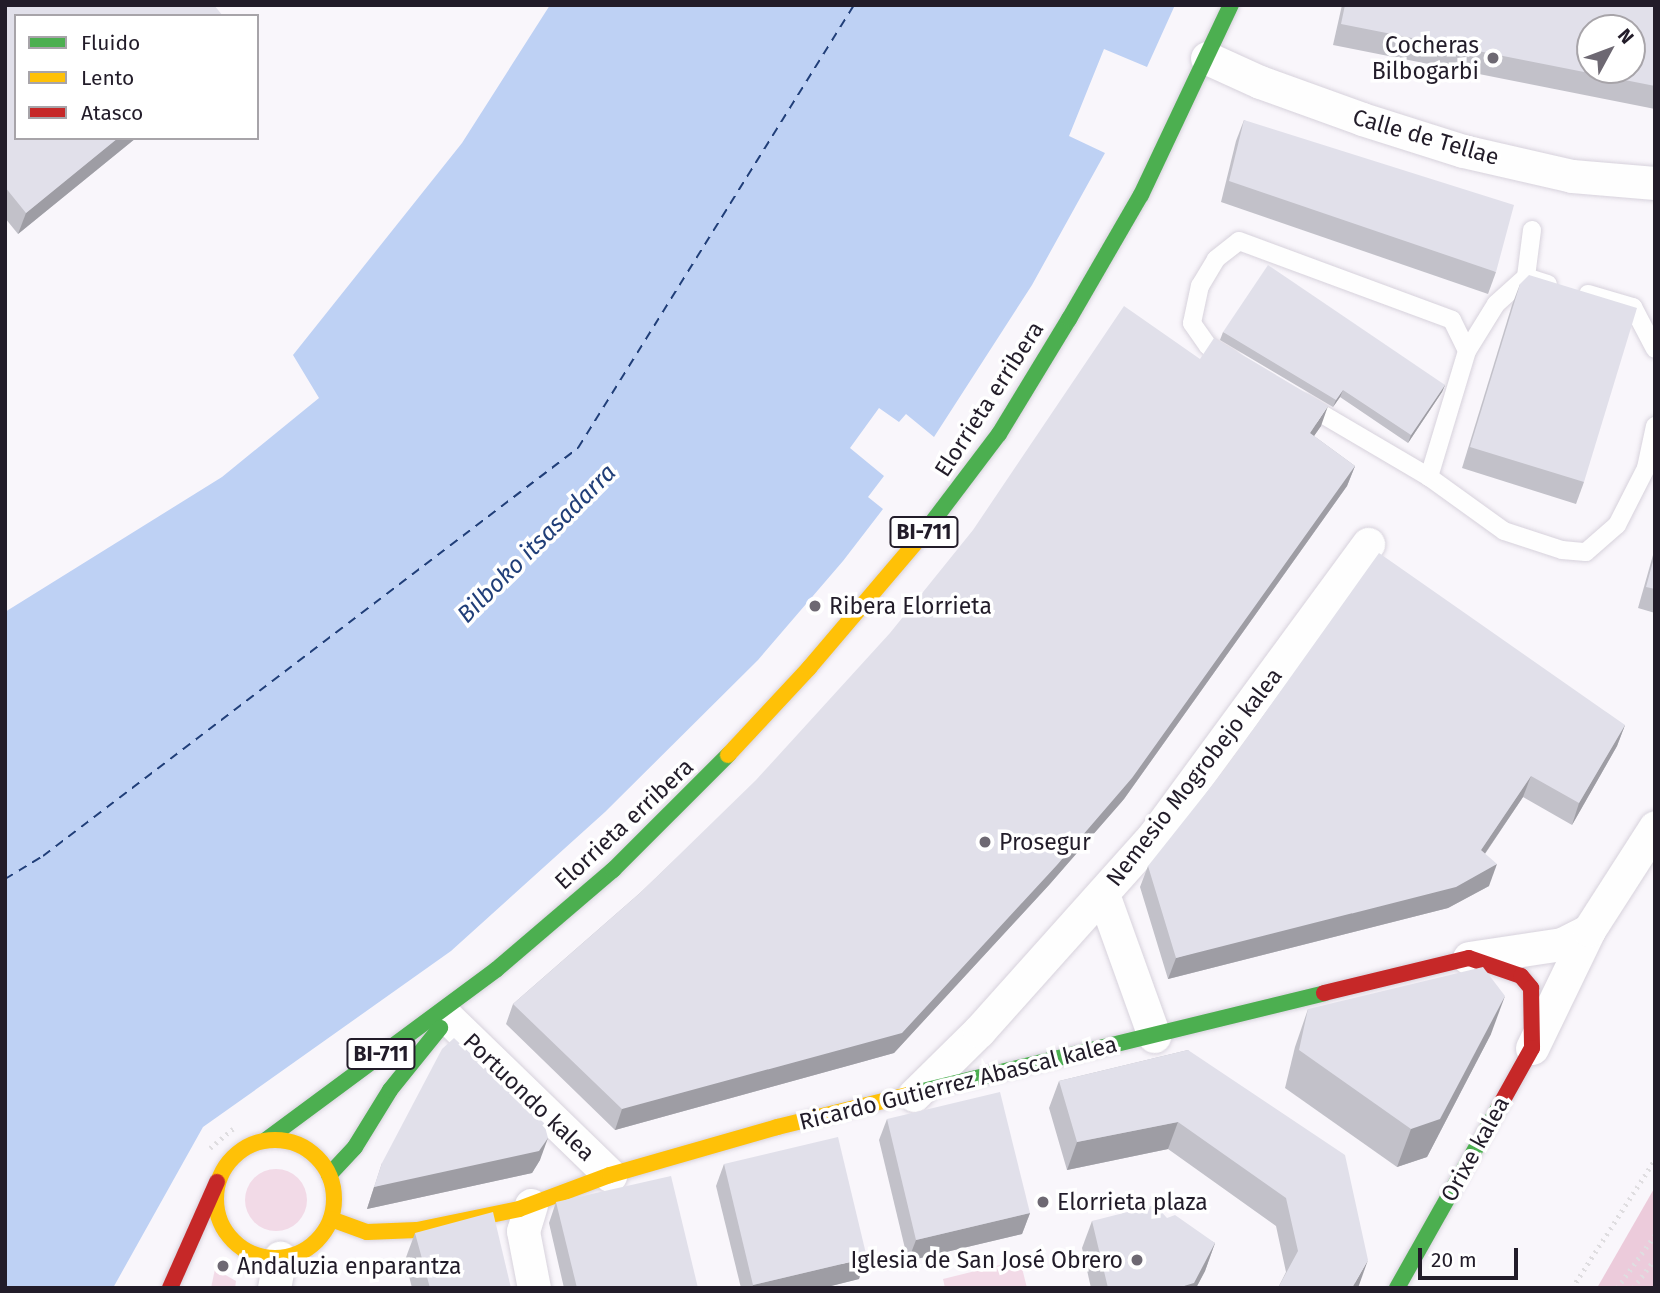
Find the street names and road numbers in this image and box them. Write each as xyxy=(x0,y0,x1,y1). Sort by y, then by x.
street label: Calle de Tellae xyxy=(1350,103,1502,171)
street label: Elorrieta erribera xyxy=(929,316,1049,482)
road number: BI-711 xyxy=(889,514,959,550)
street label: Nemesio Mogrobejo kalea xyxy=(1100,662,1288,892)
street label: Elorrieta erribera xyxy=(549,753,699,895)
street label: Portuondo kalea xyxy=(458,1027,600,1167)
street label: Ricardo Gutierrez Abascal kalea xyxy=(796,1030,1120,1136)
road number: BI-711 xyxy=(346,1036,416,1072)
street label: Orixe kalea xyxy=(1435,1092,1515,1206)

